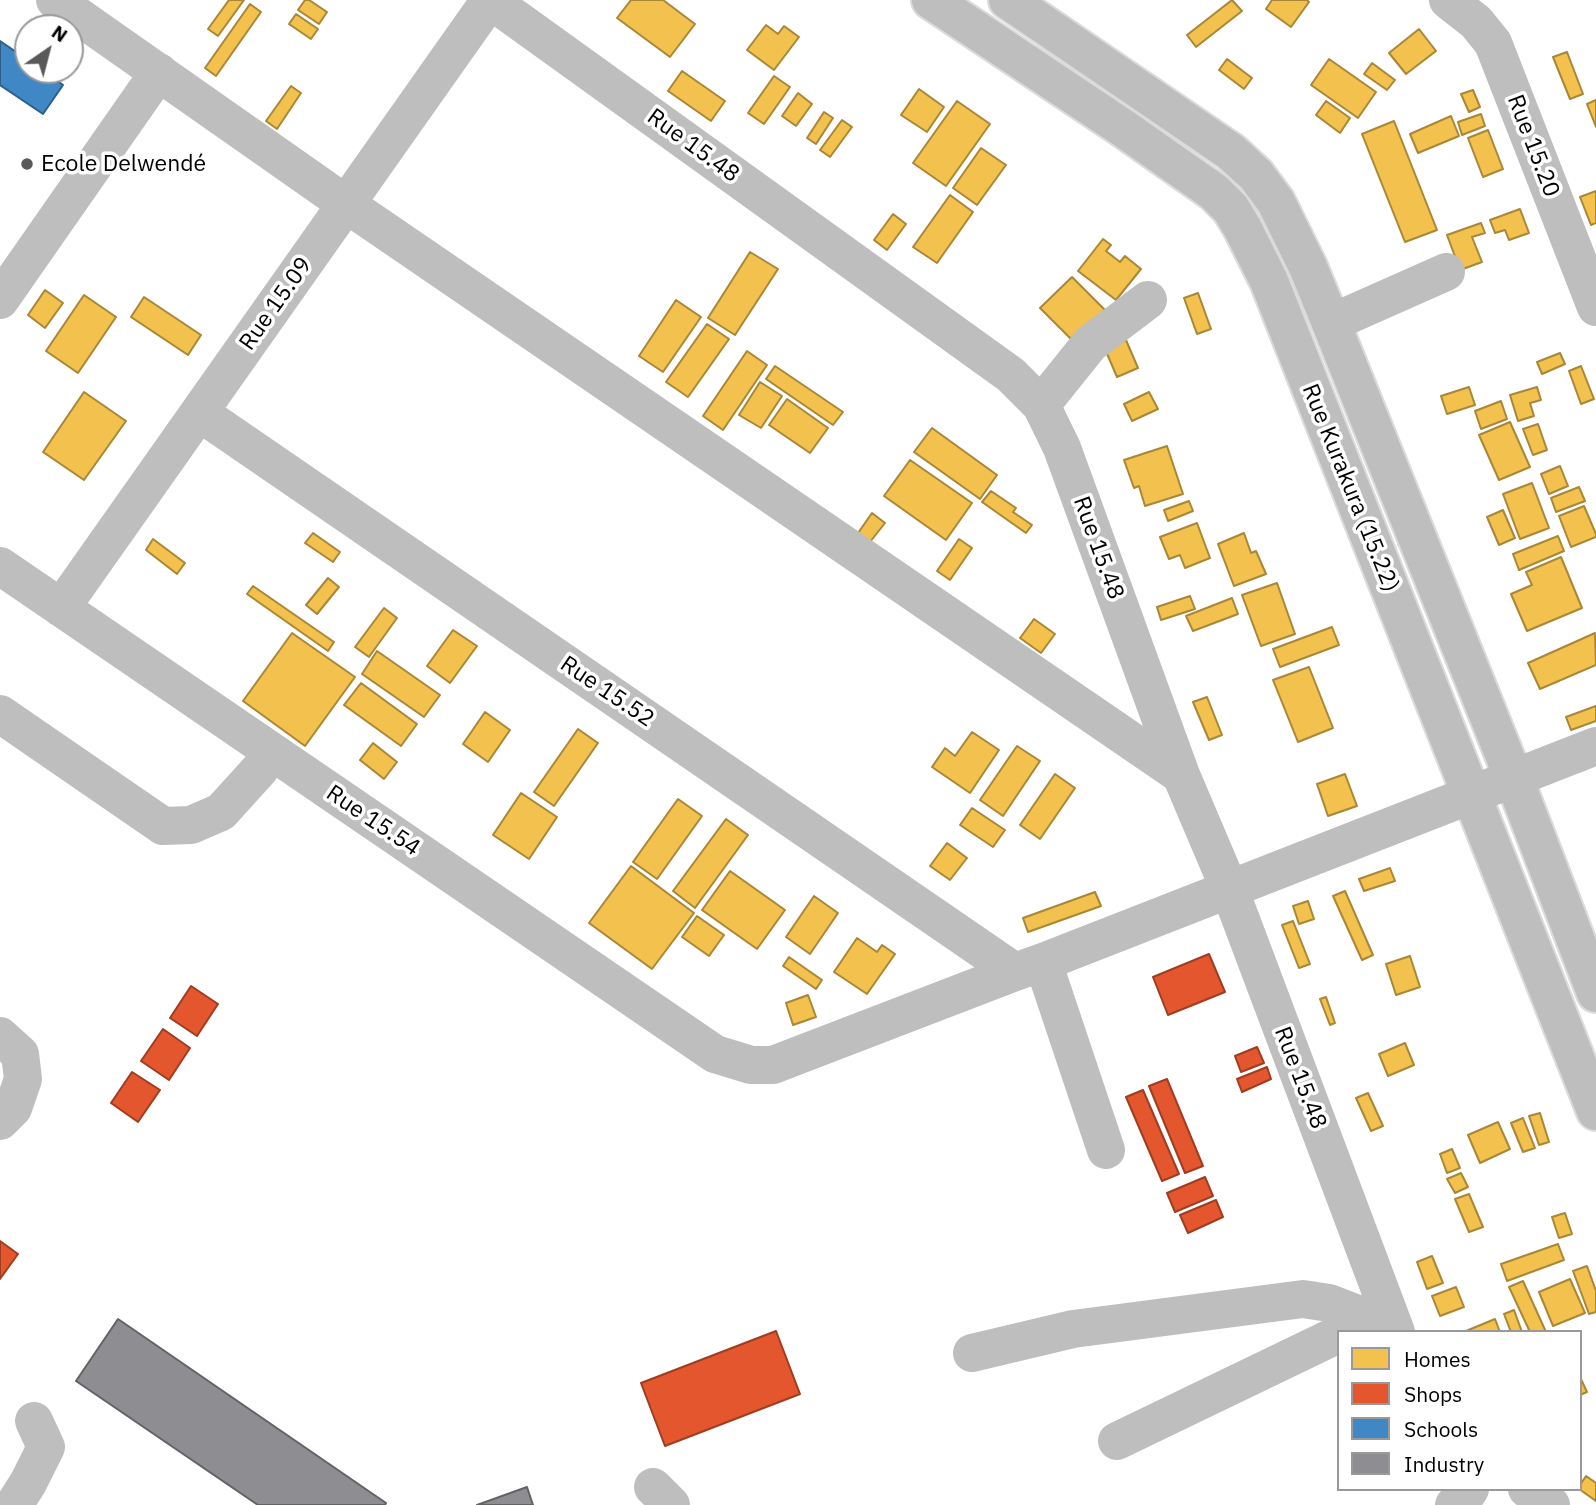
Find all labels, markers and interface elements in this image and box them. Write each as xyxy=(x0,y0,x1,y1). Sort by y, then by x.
north arrow xyxy=(14,14,84,84)
text: N xyxy=(47,20,72,47)
street label: Rue 15.20 xyxy=(1501,91,1565,201)
street label: Rue 15.48 xyxy=(641,103,745,189)
place label: Ecole Delwendé xyxy=(41,150,206,178)
marker: Ecole Delwendé xyxy=(19,156,35,172)
street label: Rue 15.09 xyxy=(234,252,318,356)
street label: Rue Kurakura (15.22) xyxy=(1296,380,1404,596)
street label: Rue 15.48 xyxy=(1067,493,1129,603)
street label: Rue 15.52 xyxy=(555,651,659,733)
street label: Rue 15.54 xyxy=(321,780,425,862)
street label: Rue 15.48 xyxy=(1268,1023,1332,1133)
legend xyxy=(1337,1330,1582,1491)
text: Homes xyxy=(1404,1345,1471,1373)
text: Shops xyxy=(1404,1380,1462,1408)
text: Schools xyxy=(1404,1415,1478,1443)
text: Industry xyxy=(1404,1450,1484,1478)

